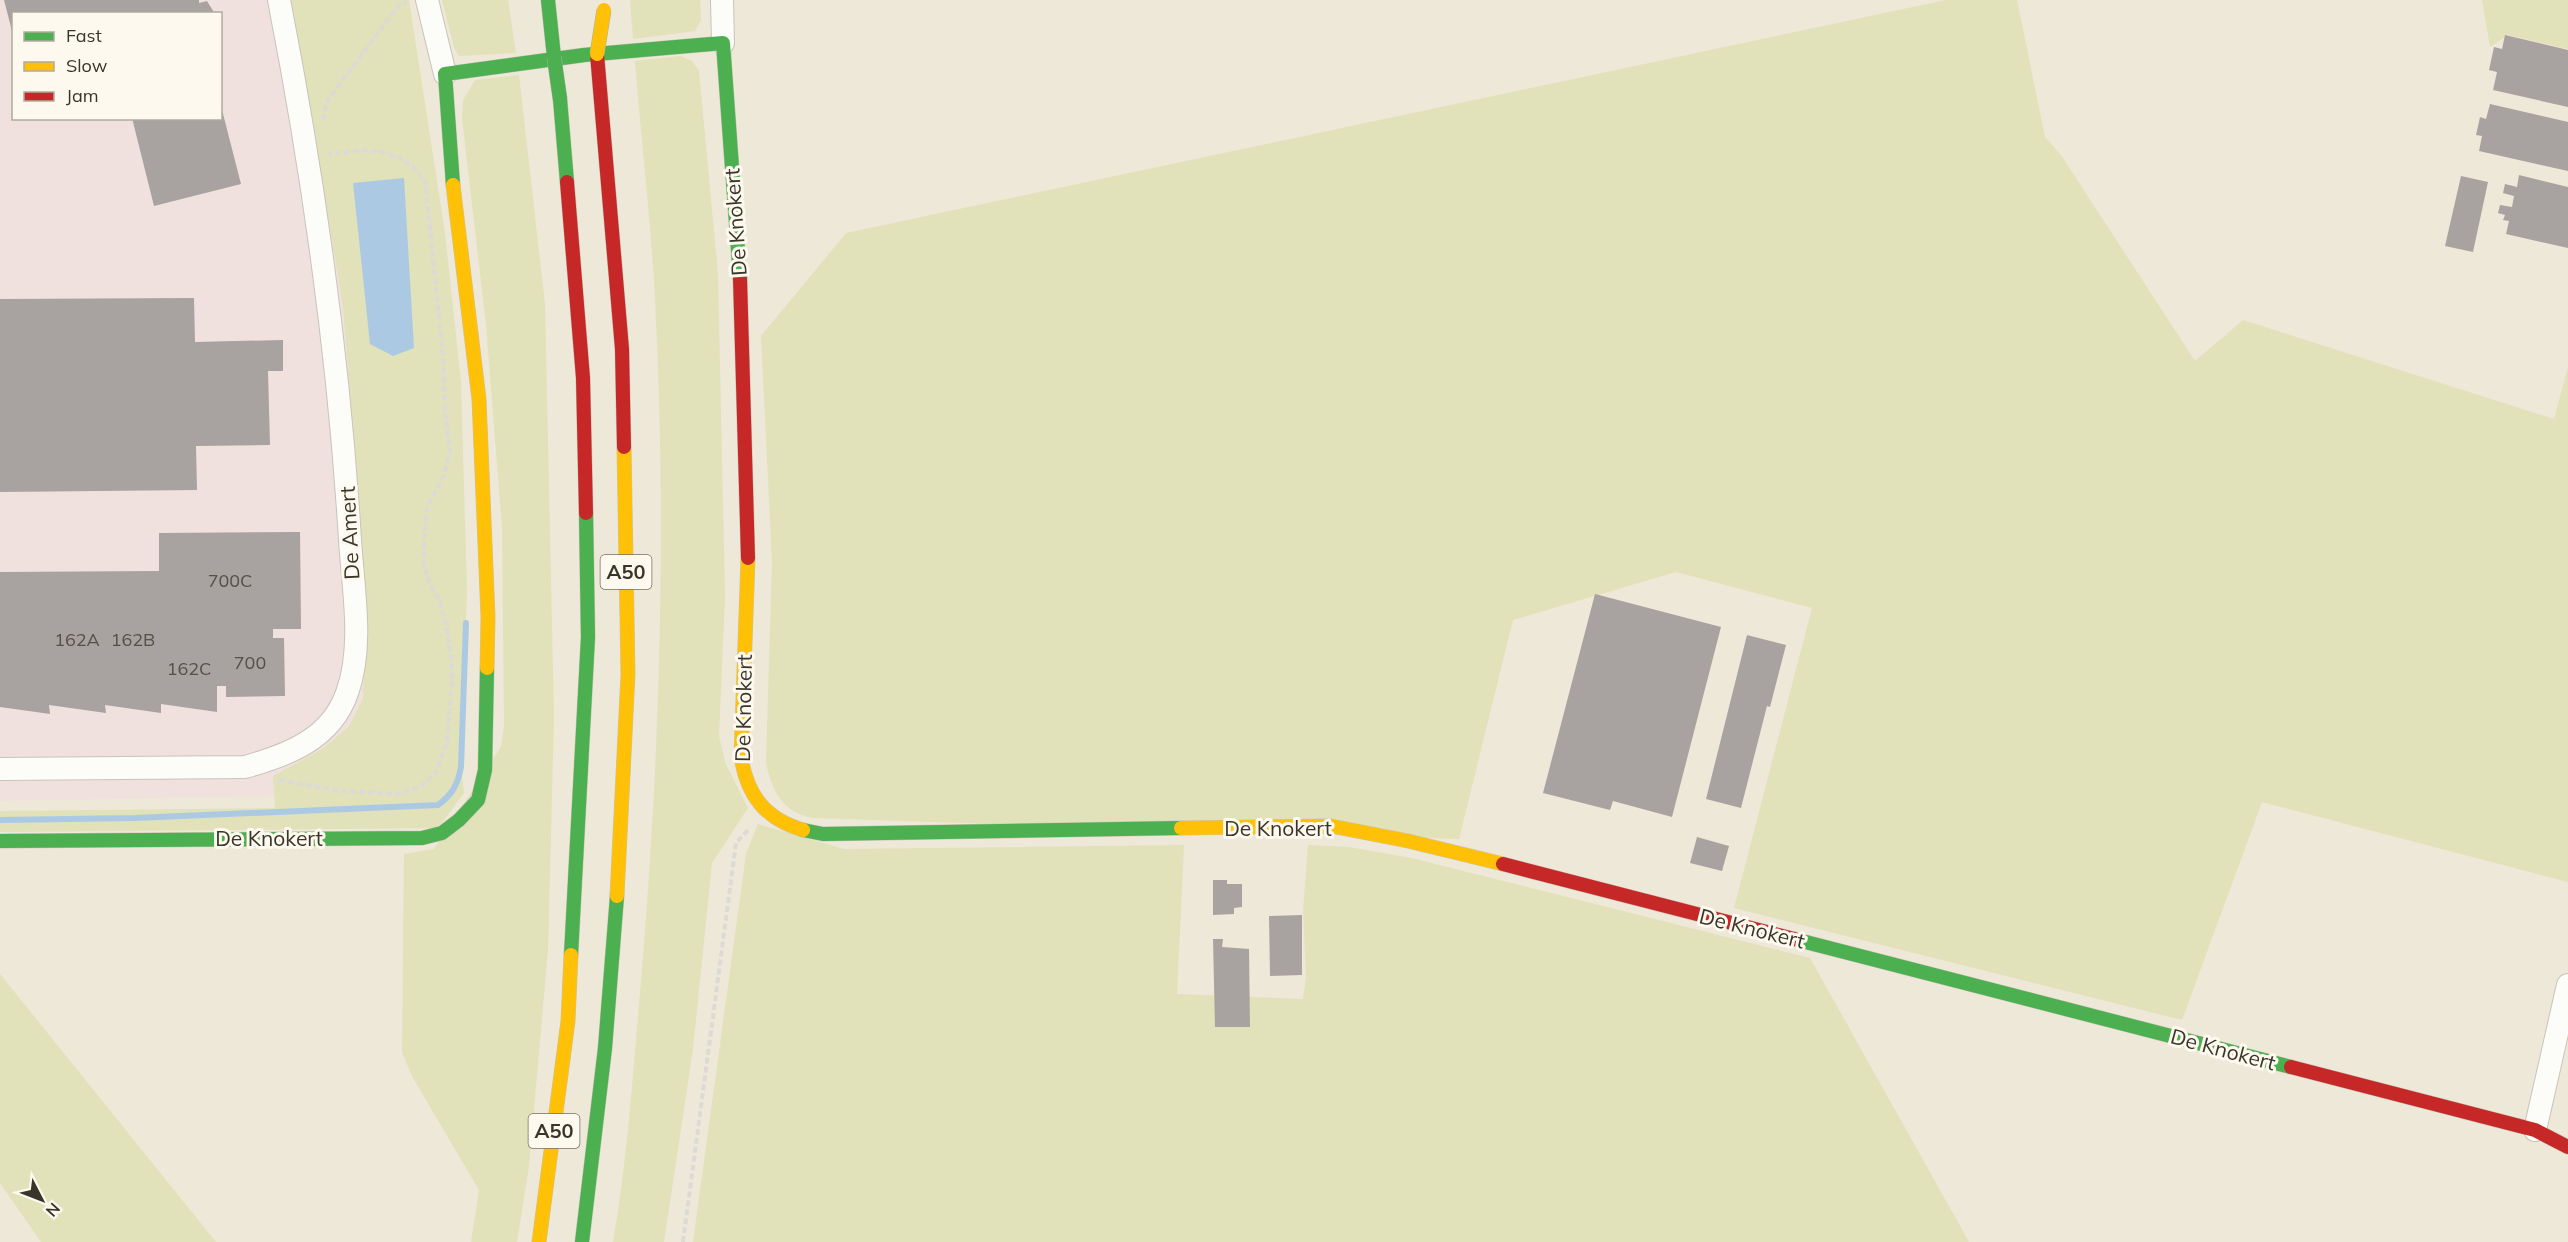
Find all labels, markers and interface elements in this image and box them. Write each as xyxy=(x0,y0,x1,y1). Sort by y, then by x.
legend xyxy=(12,12,222,120)
text: Fast xyxy=(66,24,102,47)
text: Slow xyxy=(66,54,108,77)
text: Jam xyxy=(66,84,99,107)
street label: De Knokert xyxy=(718,167,752,277)
street label: De Amert xyxy=(334,486,364,580)
road number: A50 xyxy=(600,555,652,589)
house number: 700C xyxy=(208,569,252,592)
house number: 162A xyxy=(54,628,100,651)
house number: 162B xyxy=(111,628,155,651)
house number: 700 xyxy=(234,651,266,674)
street label: De Knokert xyxy=(729,654,757,762)
house number: 162C xyxy=(167,657,211,680)
street label: De Knokert xyxy=(1224,815,1332,841)
street label: De Knokert xyxy=(215,825,323,851)
street label: De Knokert xyxy=(1697,902,1808,954)
street label: De Knokert xyxy=(2168,1023,2279,1076)
road number: A50 xyxy=(528,1114,580,1148)
north arrow xyxy=(12,1170,72,1230)
text: N xyxy=(42,1199,65,1221)

